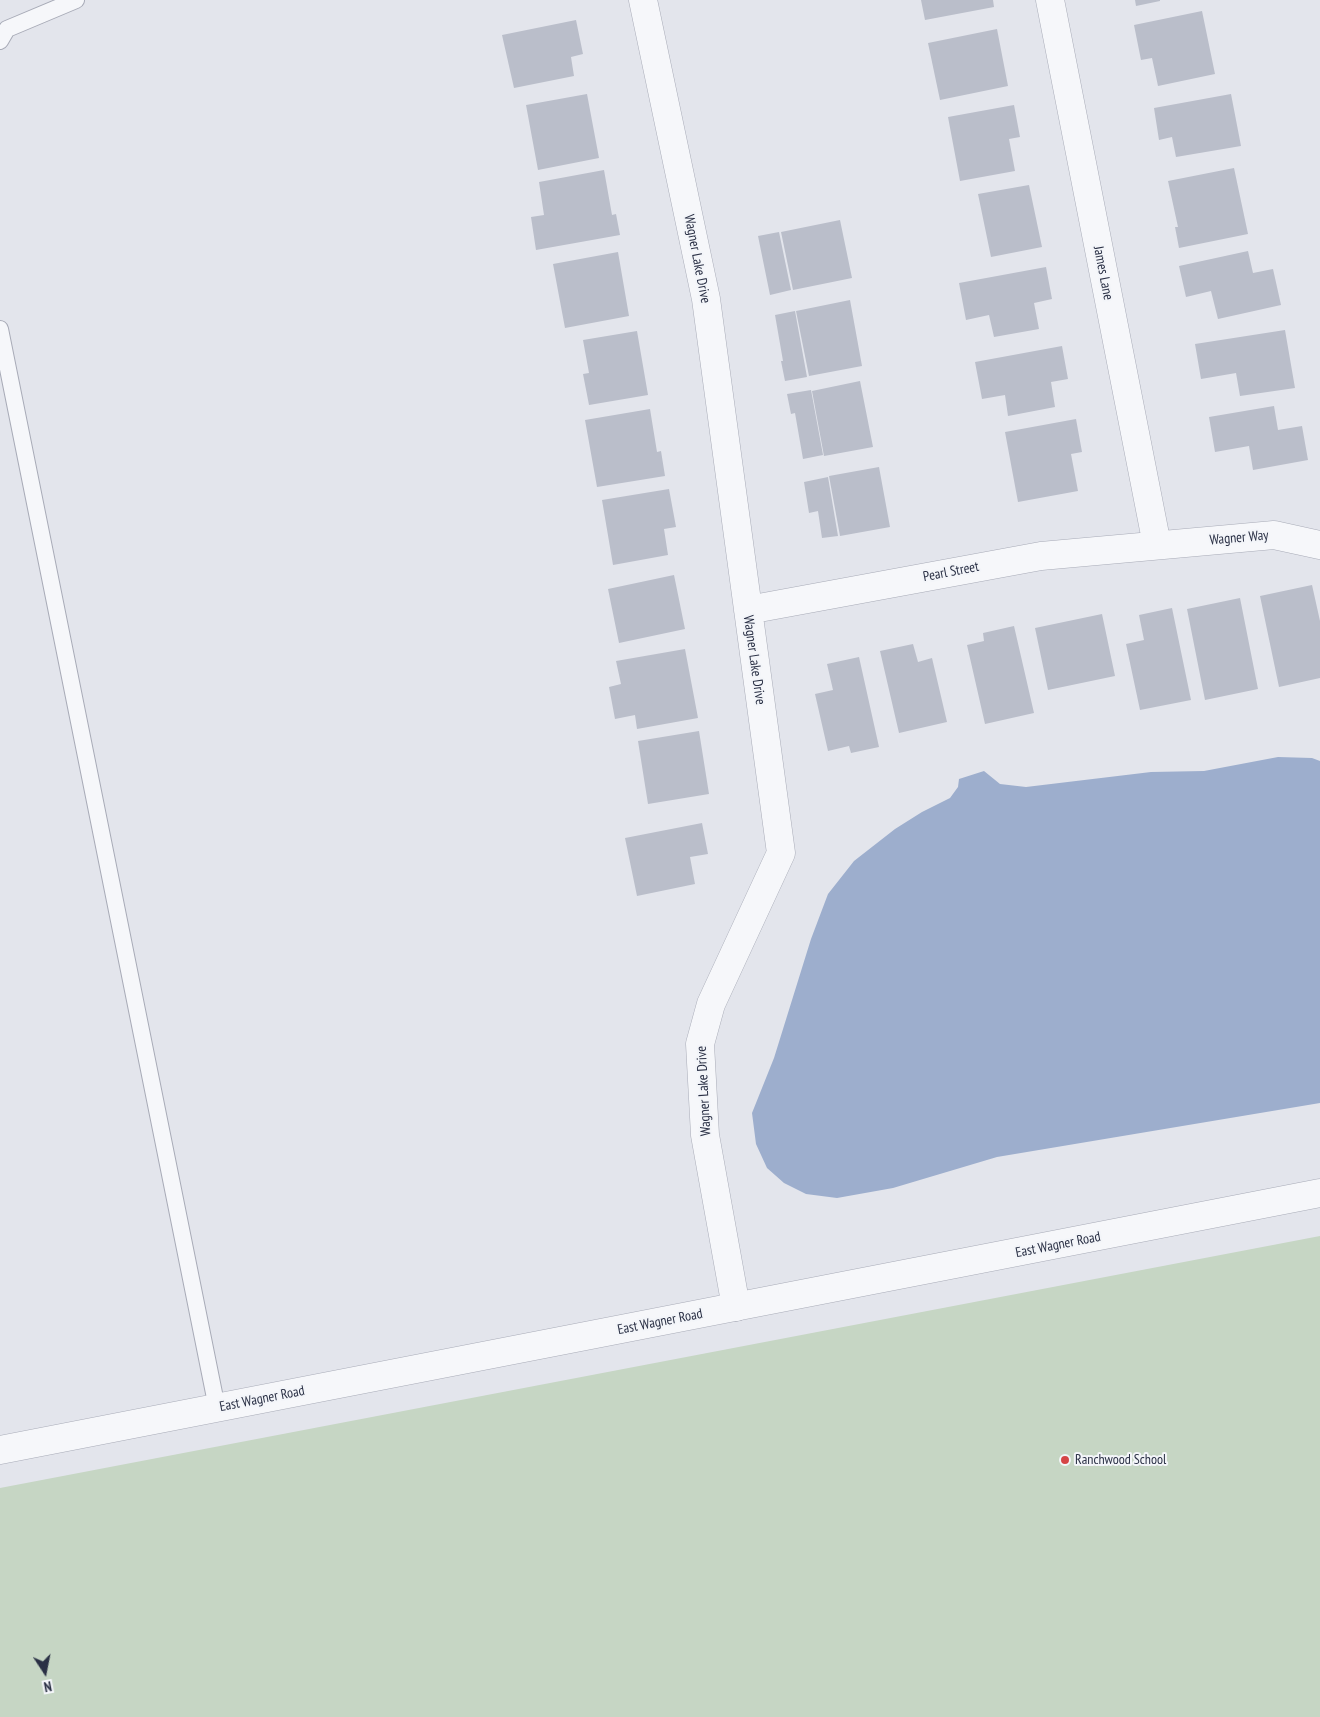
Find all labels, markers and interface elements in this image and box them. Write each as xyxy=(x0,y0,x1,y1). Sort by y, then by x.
street label: Wagner Lake Drive xyxy=(680,213,714,305)
street label: James Lane xyxy=(1090,245,1116,301)
street label: Wagner Way xyxy=(1209,527,1269,549)
street label: Pearl Street xyxy=(922,558,980,586)
street label: Wagner Lake Drive xyxy=(739,614,769,706)
street label: Wagner Lake Drive xyxy=(693,1046,715,1136)
street label: East Wagner Road xyxy=(1014,1229,1102,1261)
street label: East Wagner Road xyxy=(616,1306,704,1338)
street label: East Wagner Road xyxy=(218,1383,306,1415)
place label: Ranchwood School xyxy=(1075,1452,1166,1468)
marker: Ranchwood School xyxy=(1059,1454,1071,1466)
north arrow xyxy=(20,1647,70,1697)
text: N xyxy=(42,1677,53,1696)

